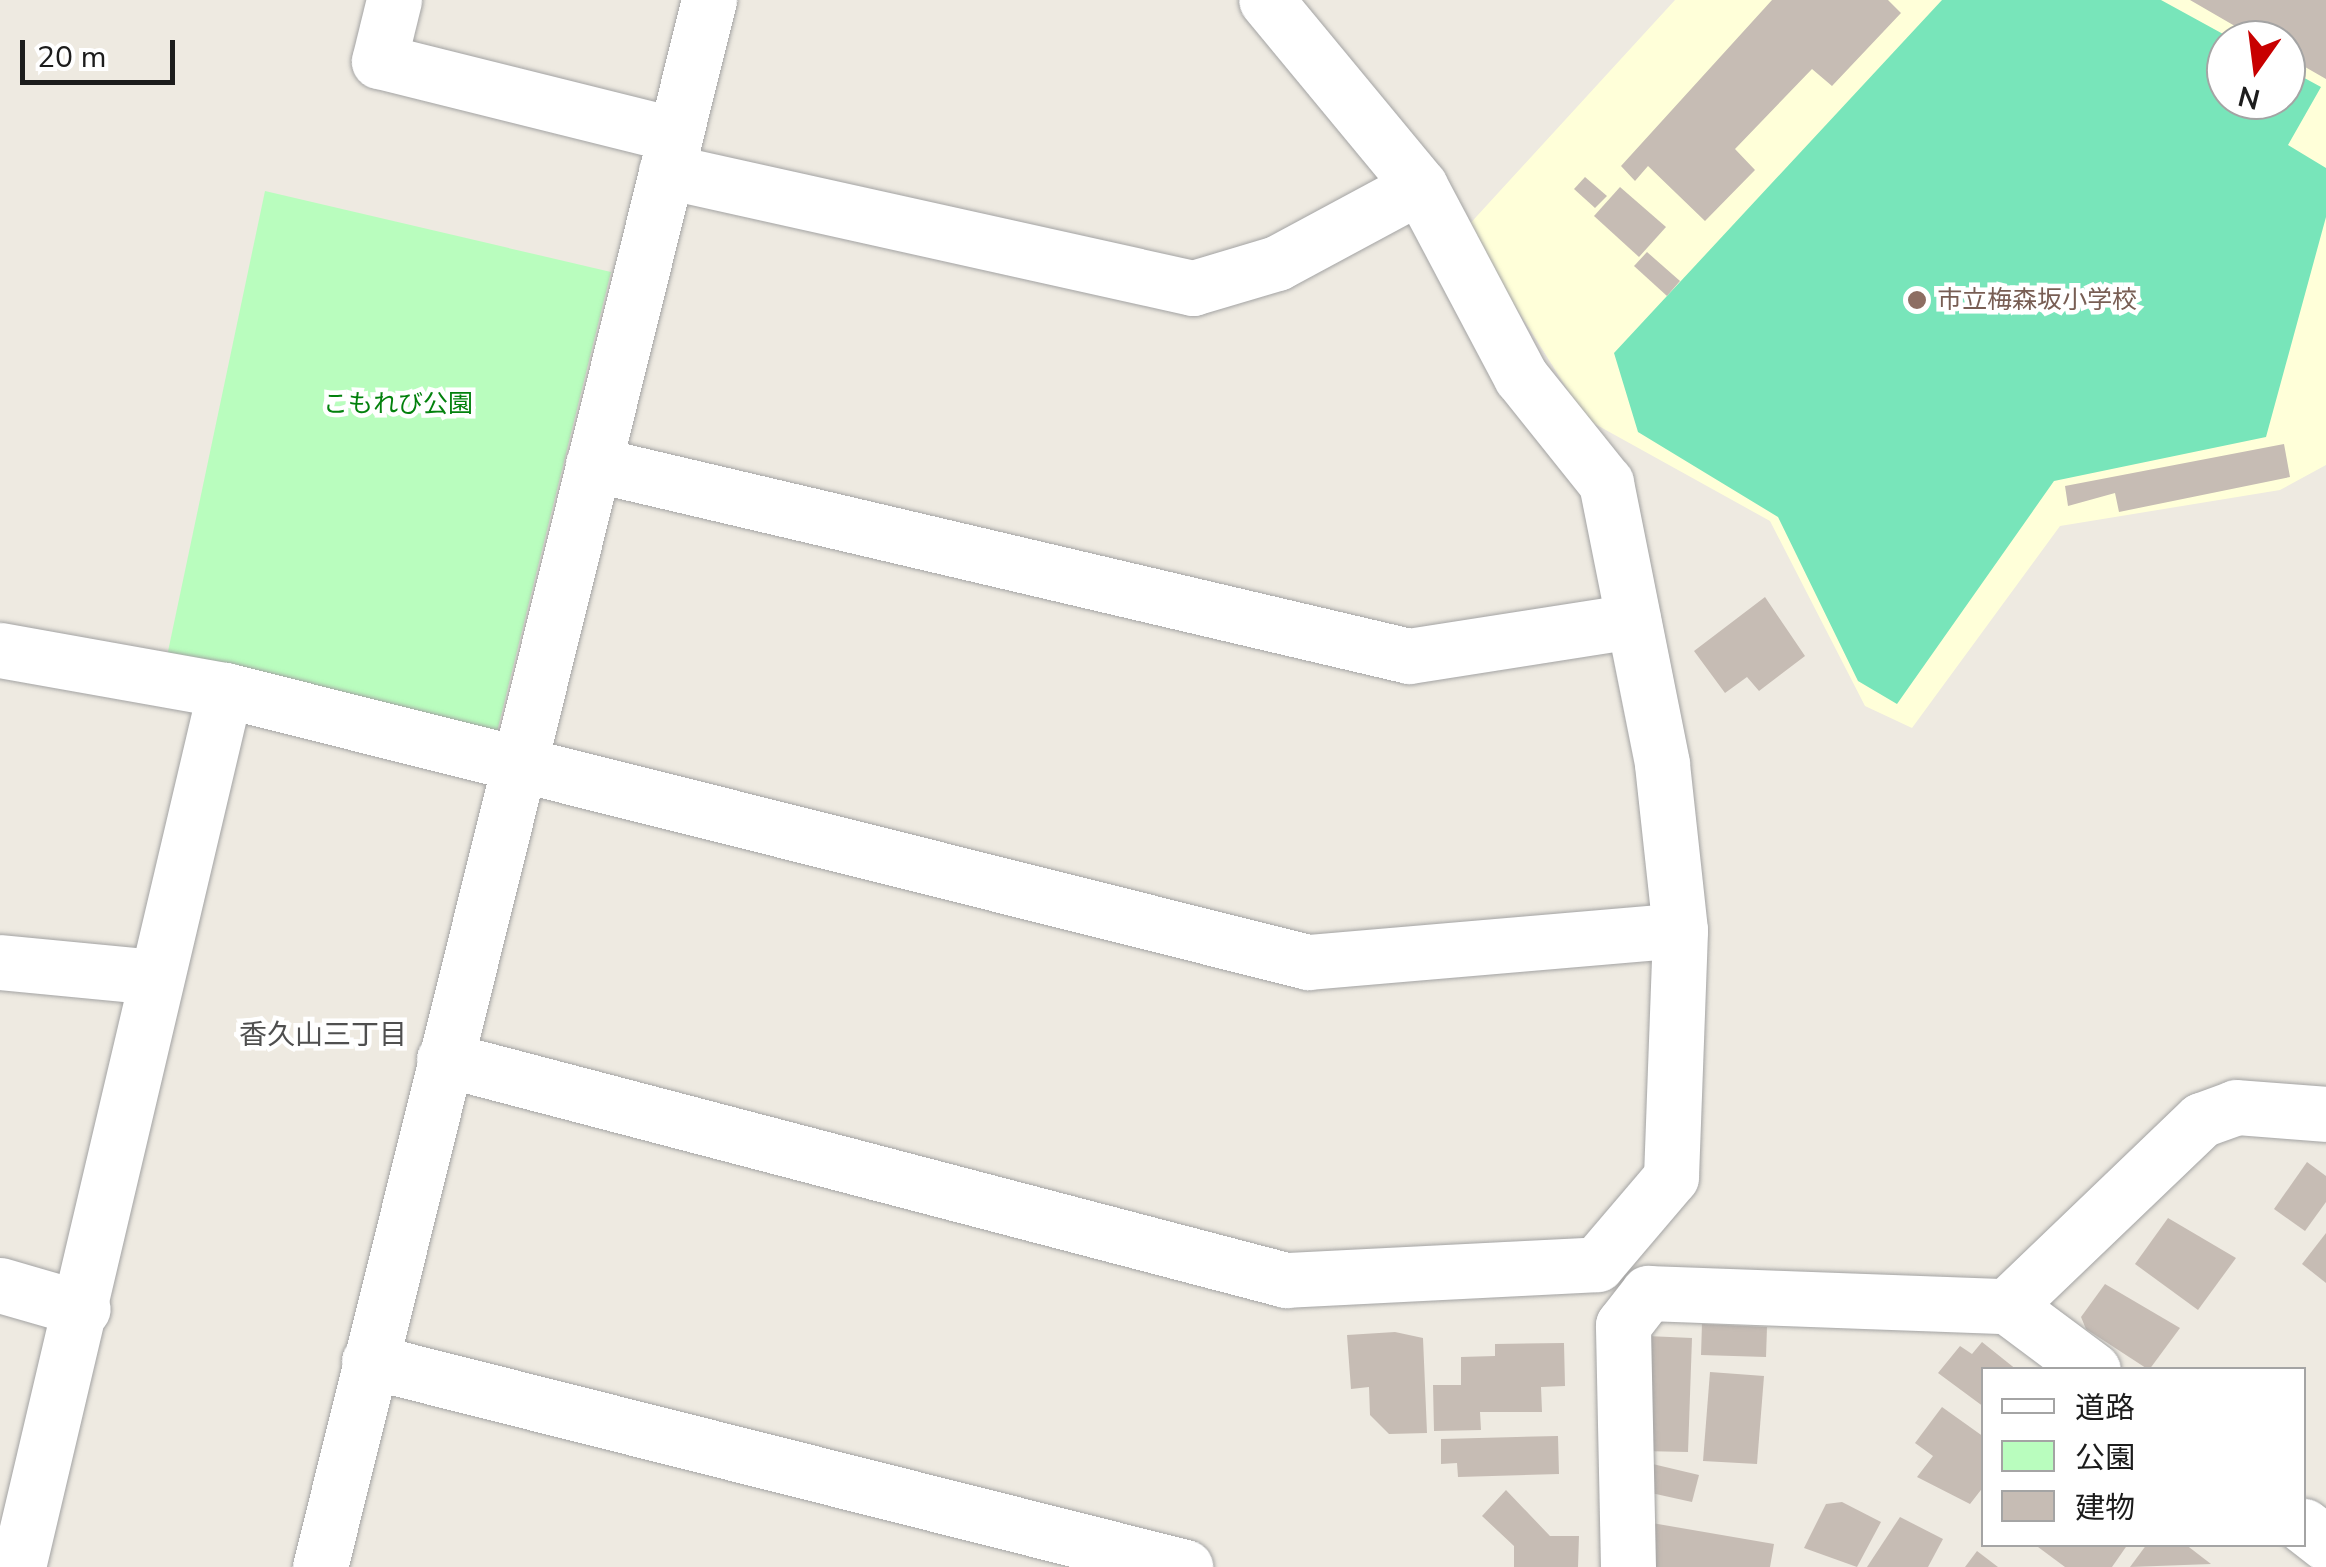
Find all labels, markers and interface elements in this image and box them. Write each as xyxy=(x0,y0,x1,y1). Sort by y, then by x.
scale bar xyxy=(25,20,180,82)
north arrow xyxy=(2206,20,2306,120)
text: 20 m xyxy=(37,37,106,78)
text: N xyxy=(2234,76,2264,118)
place label: 市立梅森坂小学校 xyxy=(1937,285,2137,315)
marker: 市立梅森坂小学校 xyxy=(1906,289,1928,311)
park label: こもれび公園 xyxy=(323,389,473,419)
district label: 香久山三丁目 xyxy=(239,1018,407,1052)
legend xyxy=(1981,1367,2306,1547)
text: 道路 xyxy=(2075,1388,2135,1429)
text: 公園 xyxy=(2075,1438,2135,1479)
text: 建物 xyxy=(2075,1488,2135,1529)

